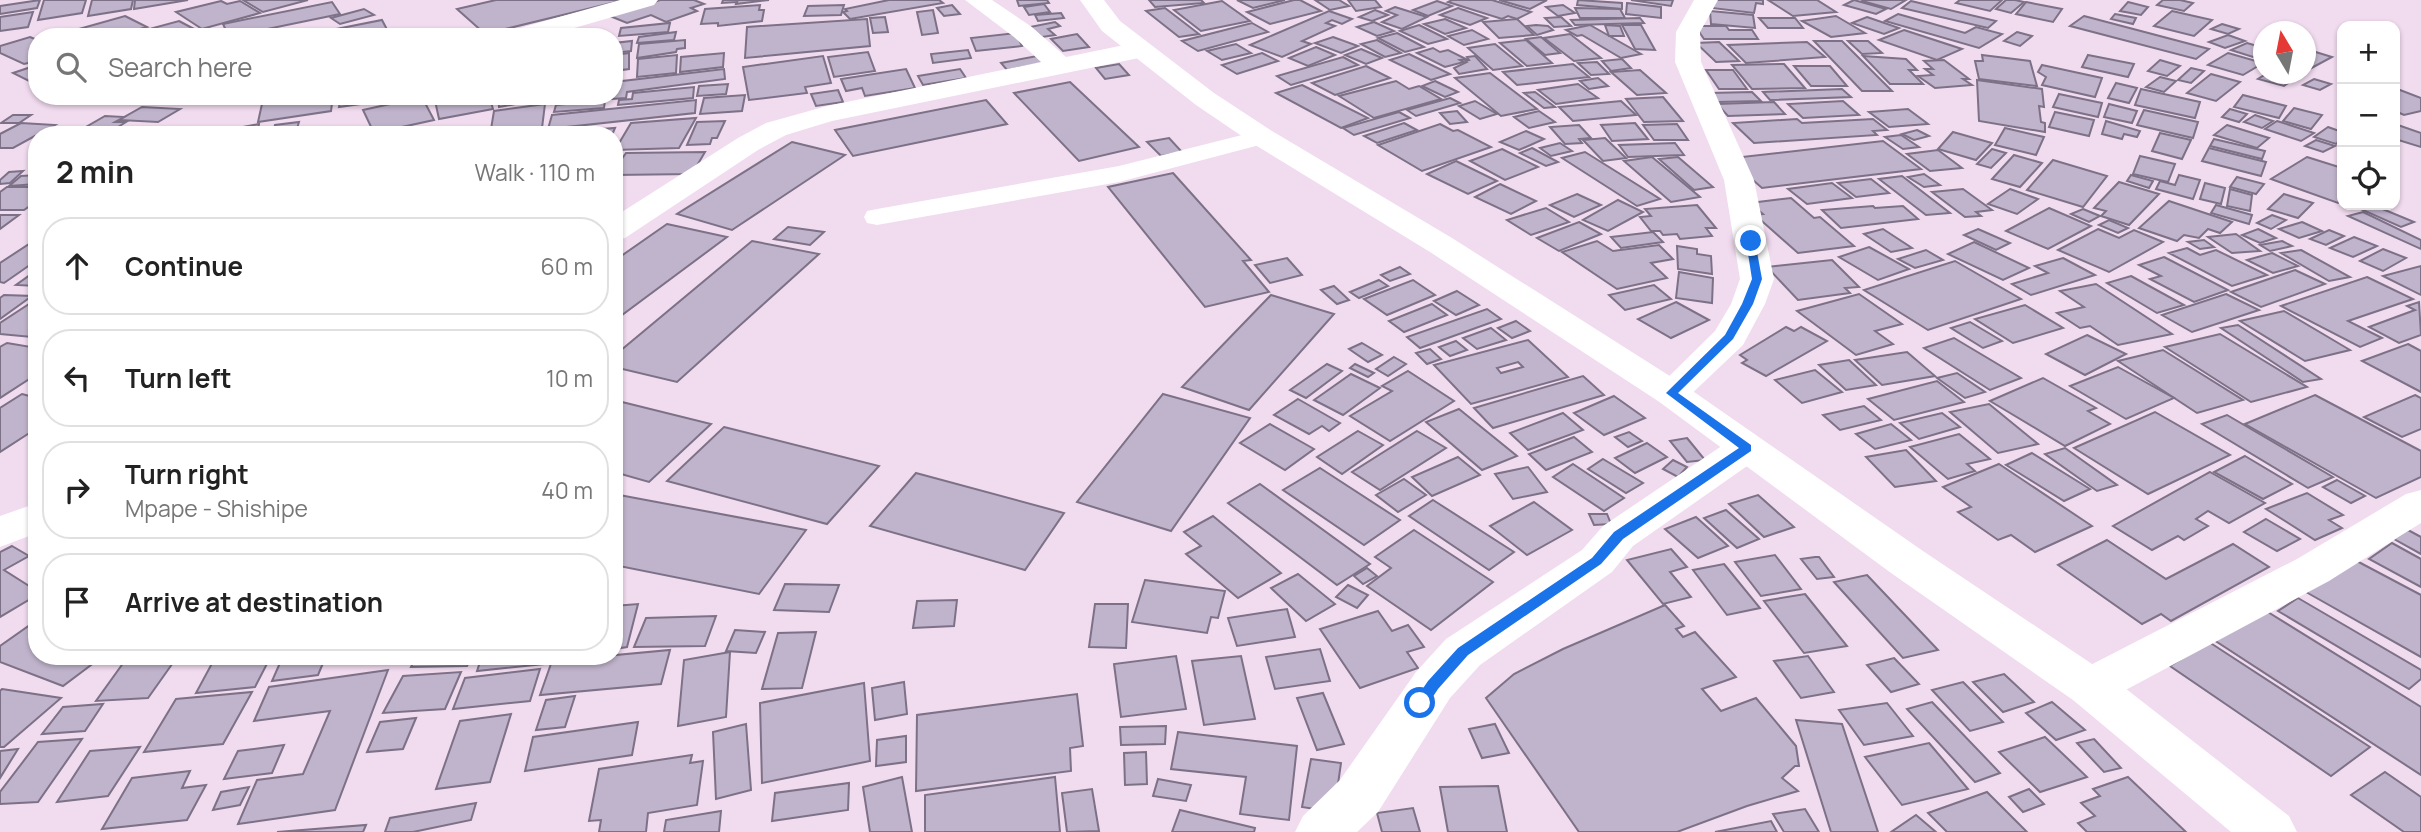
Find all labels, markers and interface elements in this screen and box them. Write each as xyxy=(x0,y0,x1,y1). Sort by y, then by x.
north arrow xyxy=(2253,21,2316,84)
map controls xyxy=(2337,21,2400,210)
button: + xyxy=(2337,21,2400,84)
search box xyxy=(28,28,623,105)
icon: search xyxy=(52,48,90,86)
text: Search here xyxy=(108,49,253,85)
button: − xyxy=(2337,84,2400,147)
button: locate xyxy=(2337,147,2400,210)
text: 2 min xyxy=(56,151,134,192)
text: Walk · 110 m xyxy=(474,156,595,188)
route end xyxy=(1735,225,1766,256)
icon: ahead xyxy=(58,247,96,285)
text: Continue xyxy=(125,248,243,284)
text: 60 m xyxy=(541,250,593,282)
icon: left xyxy=(58,359,96,397)
text: Turn left xyxy=(125,360,232,396)
text: 10 m xyxy=(546,362,593,394)
text: Turn right xyxy=(125,456,249,492)
icon: right xyxy=(58,471,96,509)
text: 40 m xyxy=(541,474,593,506)
text: Mpape - Shishipe xyxy=(125,492,308,524)
icon: arrive xyxy=(58,583,96,621)
text: Arrive at destination xyxy=(125,584,383,620)
route start xyxy=(1404,687,1435,718)

